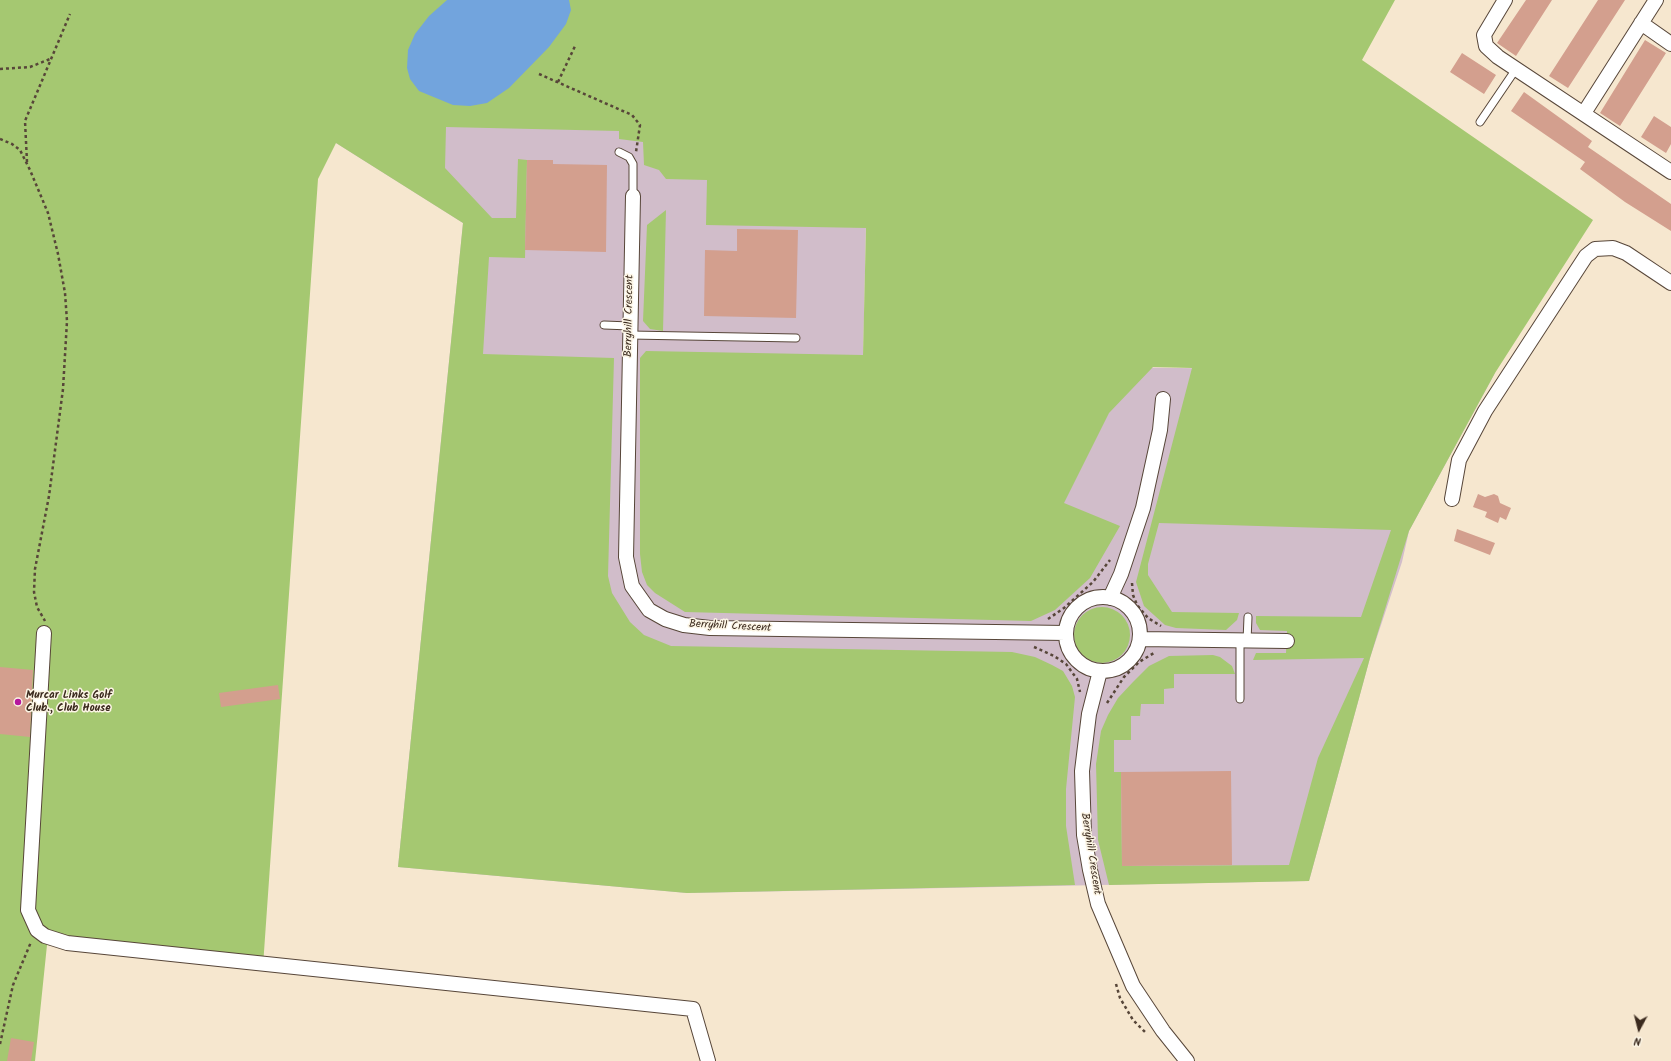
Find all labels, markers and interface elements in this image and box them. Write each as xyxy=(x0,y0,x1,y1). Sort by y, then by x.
street label: Berryhill Crescent xyxy=(623,275,637,357)
street label: Berryhill Crescent xyxy=(688,618,772,636)
place label: Murcar Links Golf Club., Club House xyxy=(26,689,112,715)
marker: Murcar Links Golf Club., Club House xyxy=(13,697,23,707)
street label: Berryhill Crescent xyxy=(1077,812,1103,896)
north arrow xyxy=(1619,1009,1659,1049)
text: N xyxy=(1633,1032,1642,1050)

